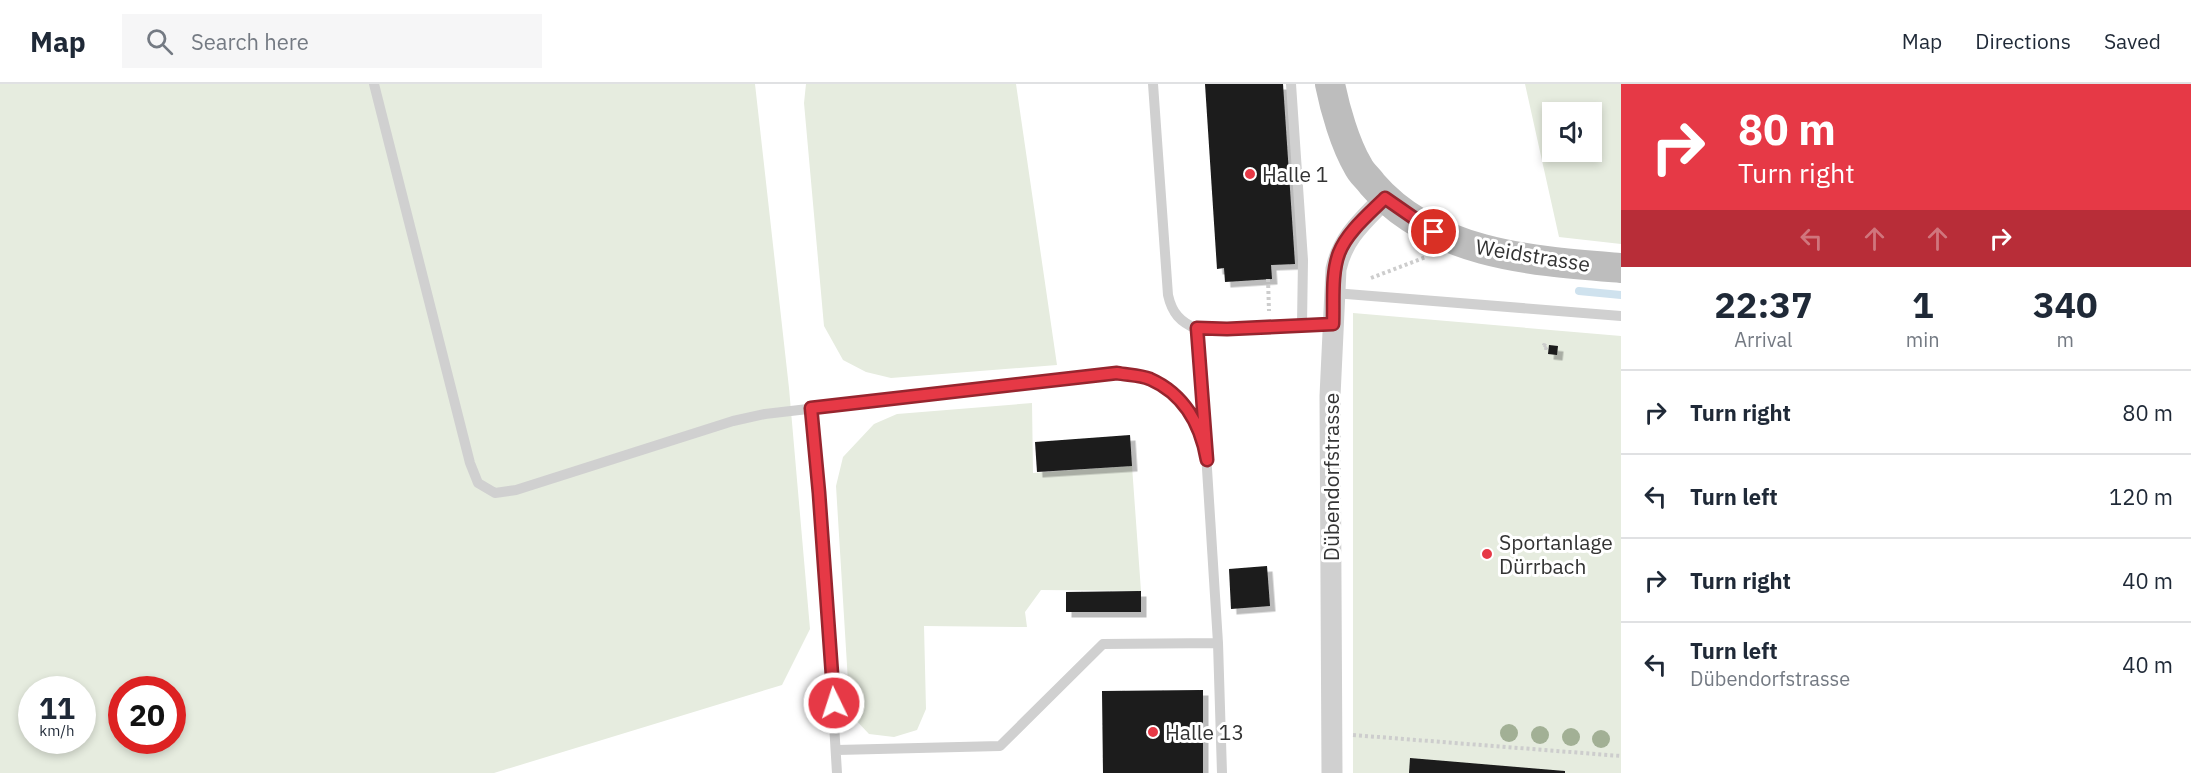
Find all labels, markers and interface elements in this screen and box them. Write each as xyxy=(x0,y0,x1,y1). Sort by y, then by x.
search box xyxy=(122,14,542,68)
text: Map xyxy=(30,23,86,60)
icon: search xyxy=(143,25,176,58)
text: Search here xyxy=(191,27,309,56)
text: Map xyxy=(1902,27,1942,55)
text: Directions xyxy=(1975,27,2071,55)
text: Saved xyxy=(2104,27,2161,55)
map controls xyxy=(1542,102,1602,162)
button: sound xyxy=(1542,102,1602,162)
text: 80 m xyxy=(1738,102,1836,157)
icon: right xyxy=(1639,108,1717,186)
text: Turn right xyxy=(1738,155,1855,190)
place label: Halle 1 xyxy=(1262,160,1328,188)
marker: Halle 1 xyxy=(1243,167,1257,181)
pin xyxy=(1408,206,1459,257)
icon: arrive xyxy=(1417,215,1450,248)
icon: left xyxy=(1795,222,1828,255)
icon: ahead xyxy=(1858,222,1891,255)
icon: ahead xyxy=(1921,222,1954,255)
icon: right xyxy=(1984,222,2017,255)
street label: Weidstrasse xyxy=(1474,232,1592,278)
text: 22:37 xyxy=(1714,281,1813,328)
text: 1 xyxy=(1912,281,1934,328)
text: 340 xyxy=(2033,281,2098,328)
text: Arrival xyxy=(1734,326,1793,353)
text: min xyxy=(1906,326,1940,353)
text: m xyxy=(2057,326,2074,353)
street label: Dübendorfstrasse xyxy=(1317,393,1345,561)
icon: right xyxy=(1639,396,1672,429)
text: Turn right xyxy=(1690,398,1791,427)
text: 80 m xyxy=(2122,398,2173,427)
icon: left xyxy=(1639,480,1672,513)
text: Turn left xyxy=(1690,482,1778,511)
text: 120 m xyxy=(2109,482,2173,511)
place label: Sportanlage Dürrbach xyxy=(1499,528,1613,580)
marker: Sportanlage Dürrbach xyxy=(1480,547,1494,561)
icon: right xyxy=(1639,564,1672,597)
text: Turn right xyxy=(1690,566,1791,595)
text: 40 m xyxy=(2122,566,2173,595)
text: Turn left xyxy=(1690,636,1778,665)
icon: left xyxy=(1639,648,1672,681)
text: 40 m xyxy=(2122,650,2173,679)
text: Dübendorfstrasse xyxy=(1690,665,1850,692)
position arrow xyxy=(802,671,866,735)
speed limit sign: 20 xyxy=(108,676,186,754)
text: 11 xyxy=(39,688,75,727)
place label: Halle 13 xyxy=(1165,718,1244,746)
text: km/h xyxy=(39,721,75,740)
marker: Halle 13 xyxy=(1146,725,1160,739)

